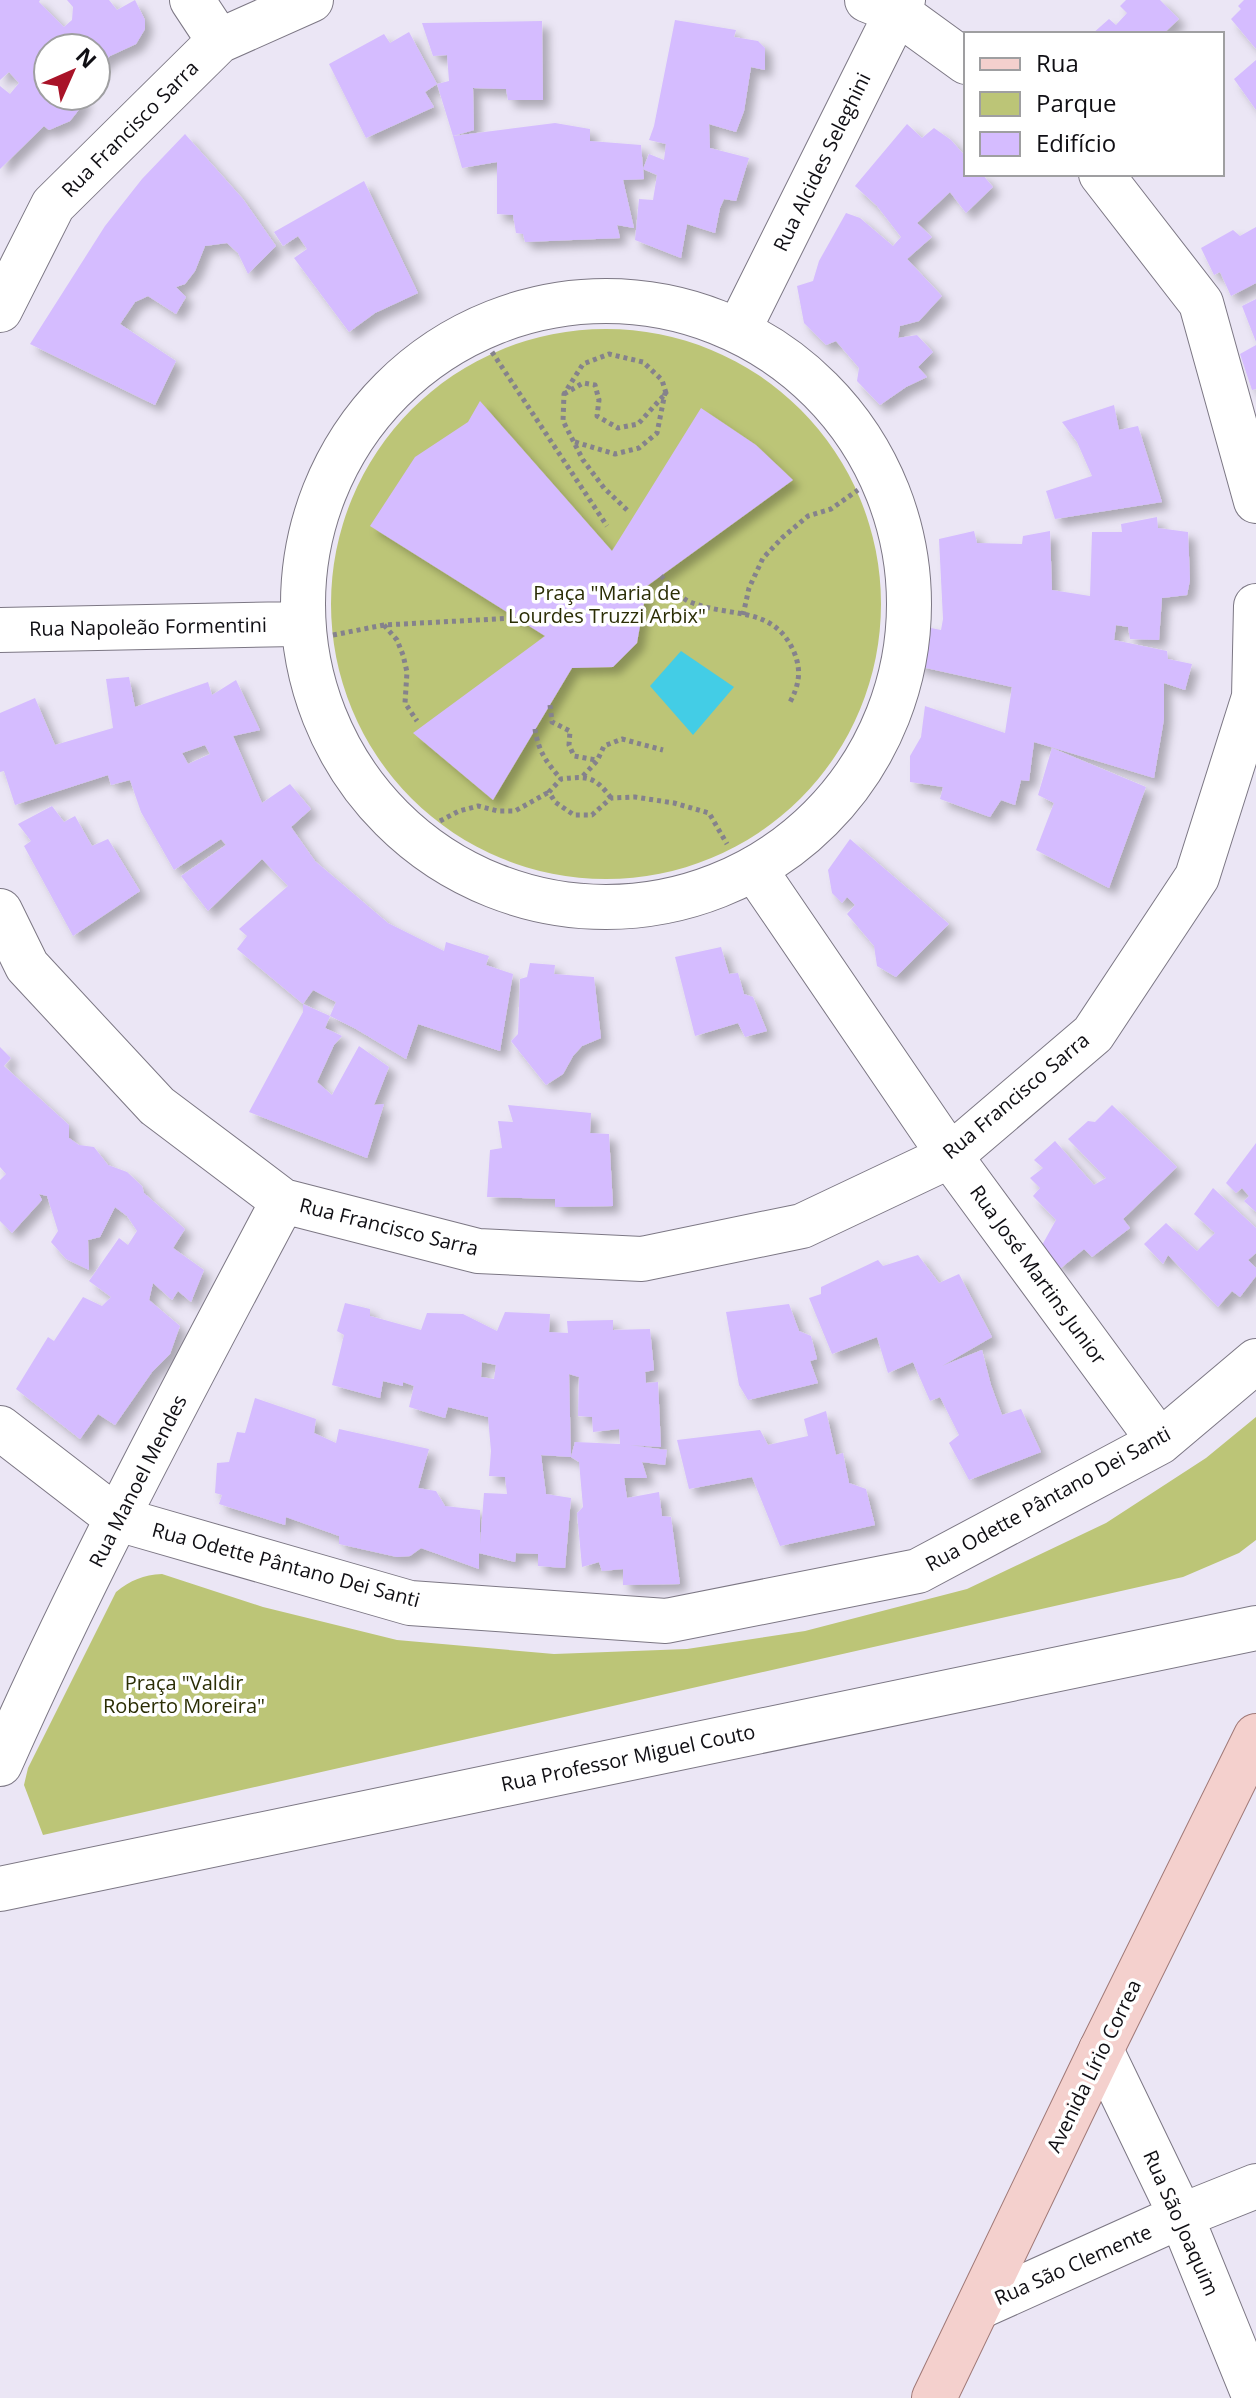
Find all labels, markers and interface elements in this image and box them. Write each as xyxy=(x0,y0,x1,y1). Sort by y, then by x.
north arrow xyxy=(32,32,112,112)
legend xyxy=(964,32,1224,176)
text: N xyxy=(70,40,104,74)
text: Rua xyxy=(1036,46,1079,79)
street label: Rua Francisco Sarra xyxy=(55,54,204,203)
street label: Rua Alcides Seleghini xyxy=(767,68,877,256)
text: Parque xyxy=(1036,86,1116,119)
text: Edifício xyxy=(1036,126,1116,159)
park label: Praça "Maria de Lourdes Truzzi Arbix" xyxy=(508,579,706,629)
street label: Rua Napoleão Formentini xyxy=(29,611,267,642)
street label: Rua Francisco Sarra xyxy=(937,1026,1095,1165)
street label: Rua José Martins Junior xyxy=(964,1179,1113,1370)
street label: Rua Francisco Sarra xyxy=(297,1191,481,1262)
street label: Rua Manoel Mendes xyxy=(82,1390,193,1572)
street label: Rua Odette Pântano Dei Santi xyxy=(920,1420,1175,1577)
street label: Rua Odette Pântano Dei Santi xyxy=(149,1516,423,1613)
park label: Praça "Valdir Roberto Moreira" xyxy=(103,1669,265,1719)
street label: Rua Professor Miguel Couto xyxy=(498,1717,758,1798)
street label: Avenida Lírio Correa xyxy=(1040,1975,1147,2157)
street label: Rua São Joaquim xyxy=(1137,2146,1226,2300)
street label: Rua São Clemente xyxy=(990,2218,1156,2311)

